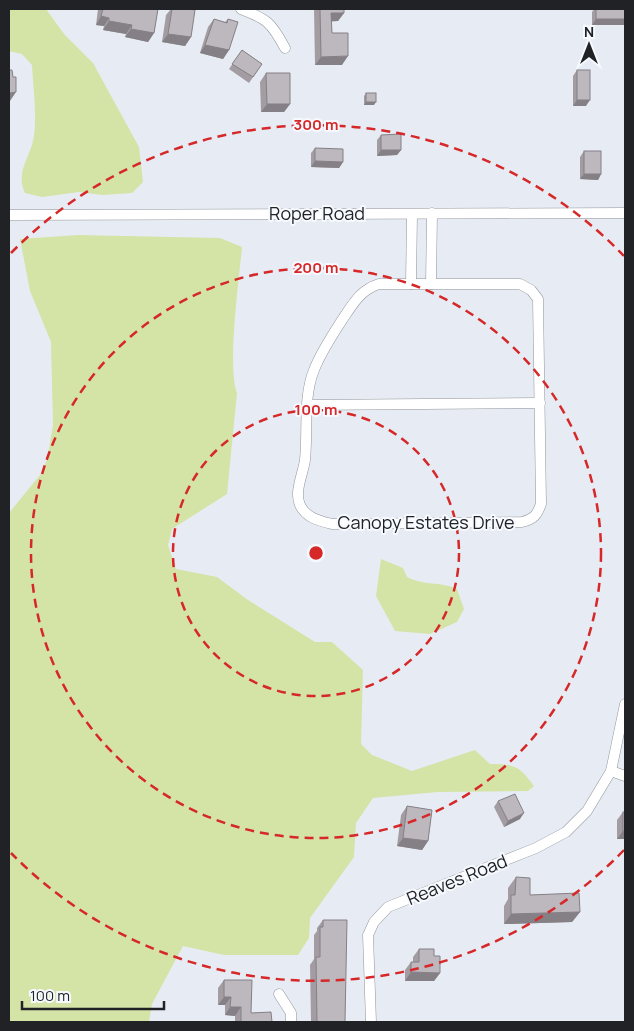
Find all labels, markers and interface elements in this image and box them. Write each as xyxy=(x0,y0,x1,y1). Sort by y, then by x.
north arrow xyxy=(564,20,614,70)
text: N xyxy=(584,22,594,41)
text: 300 m xyxy=(294,114,338,135)
street label: Roper Road xyxy=(269,201,365,225)
text: 200 m xyxy=(293,257,339,278)
text: 100 m xyxy=(295,399,337,420)
street label: Canopy Estates Drive xyxy=(338,510,514,534)
centre of rings xyxy=(307,544,325,562)
street label: Reaves Road xyxy=(403,848,510,910)
scale bar xyxy=(22,978,165,1010)
text: 100 m xyxy=(30,985,70,1006)

